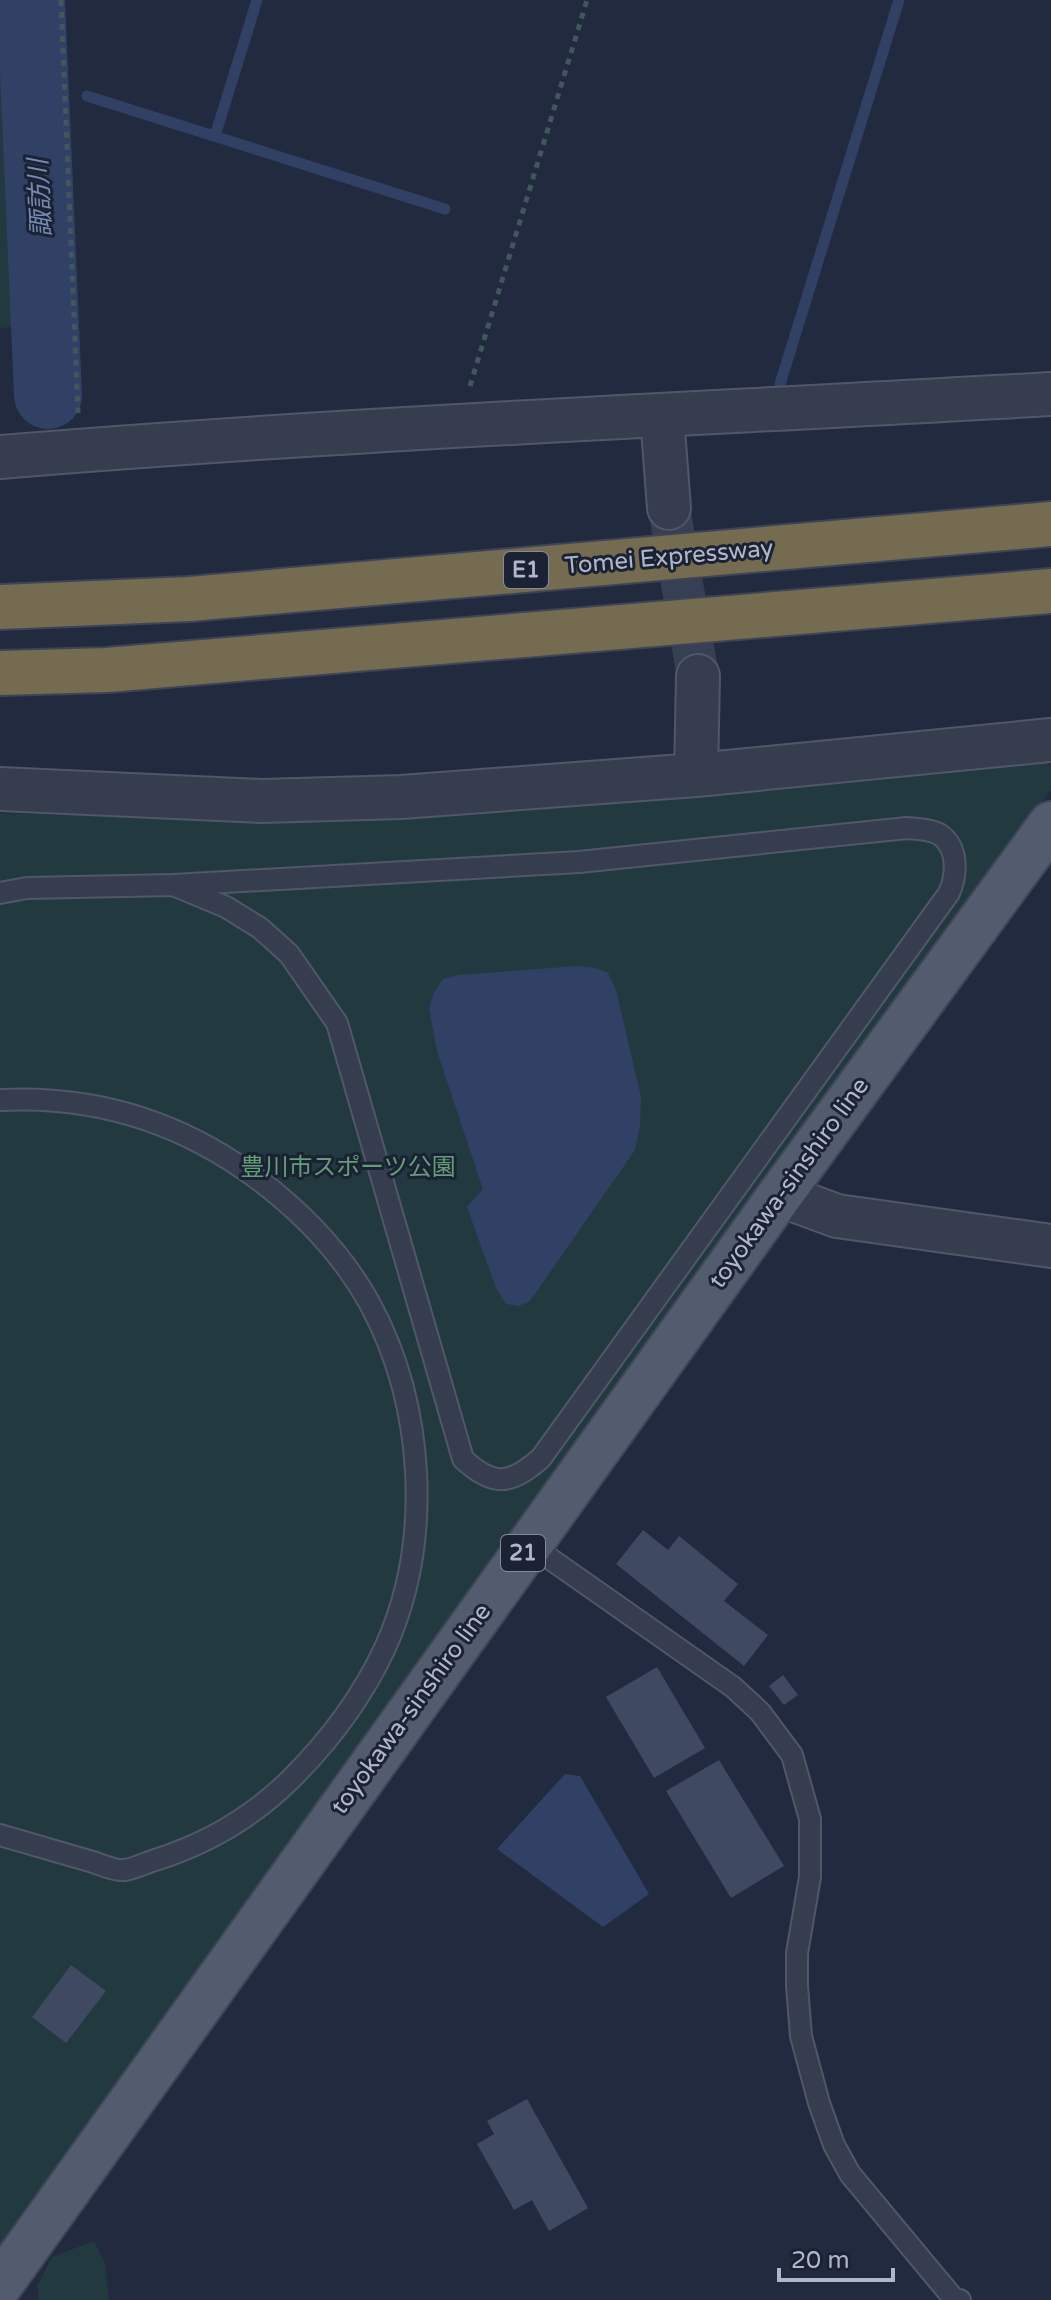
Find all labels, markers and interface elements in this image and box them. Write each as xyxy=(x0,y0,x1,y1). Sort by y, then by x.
water label: 諏訪川 xyxy=(22,155,58,238)
street label: Tomei Expressway xyxy=(563,533,775,581)
road number: E1 xyxy=(504,552,548,588)
street label: toyokawa-sinshiro line xyxy=(703,1072,875,1294)
park label: 豊川市スポーツ公園 xyxy=(240,1153,456,1182)
road number: 21 xyxy=(501,1535,545,1571)
street label: toyokawa-sinshiro line xyxy=(325,1598,497,1820)
scale bar xyxy=(779,2232,893,2282)
text: 20 m xyxy=(791,2246,849,2275)

